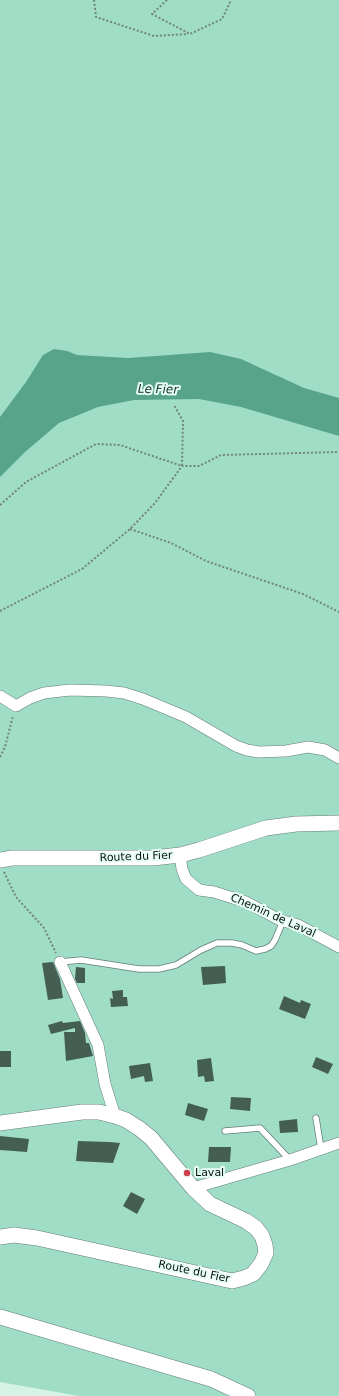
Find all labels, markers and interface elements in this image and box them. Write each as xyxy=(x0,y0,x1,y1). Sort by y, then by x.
water label: Le Fier xyxy=(138,382,178,398)
street label: Route du Fier xyxy=(99,849,173,865)
street label: Chemin de Laval xyxy=(228,891,318,941)
place label: Laval xyxy=(195,1166,224,1180)
marker: Laval xyxy=(182,1168,192,1178)
street label: Route du Fier xyxy=(157,1258,231,1286)

